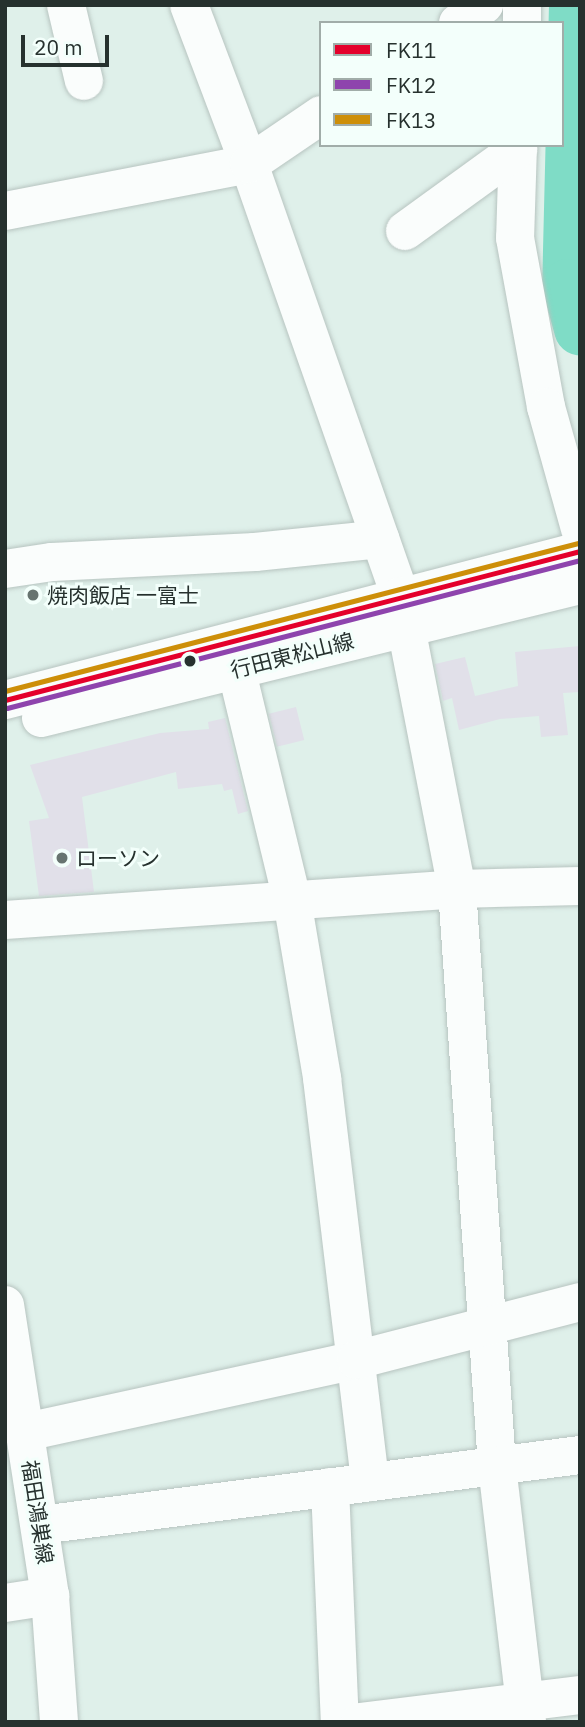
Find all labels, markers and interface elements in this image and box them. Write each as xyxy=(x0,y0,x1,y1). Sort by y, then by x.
scale bar xyxy=(24,21,112,65)
legend xyxy=(319,21,564,147)
text: 20 m xyxy=(34,33,83,61)
text: FK11 xyxy=(386,36,436,64)
text: FK12 xyxy=(386,71,436,99)
text: FK13 xyxy=(386,106,436,134)
place label: 焼肉飯店 一富士 xyxy=(47,582,199,608)
marker: 焼肉飯店 一富士 xyxy=(25,587,41,603)
street label: 行田東松山線 xyxy=(228,628,356,682)
unlabelled marker xyxy=(183,654,197,668)
place label: ローソン xyxy=(76,845,160,871)
marker: ローソン xyxy=(54,850,70,866)
street label: 福田鴻巣線 xyxy=(17,1458,59,1566)

